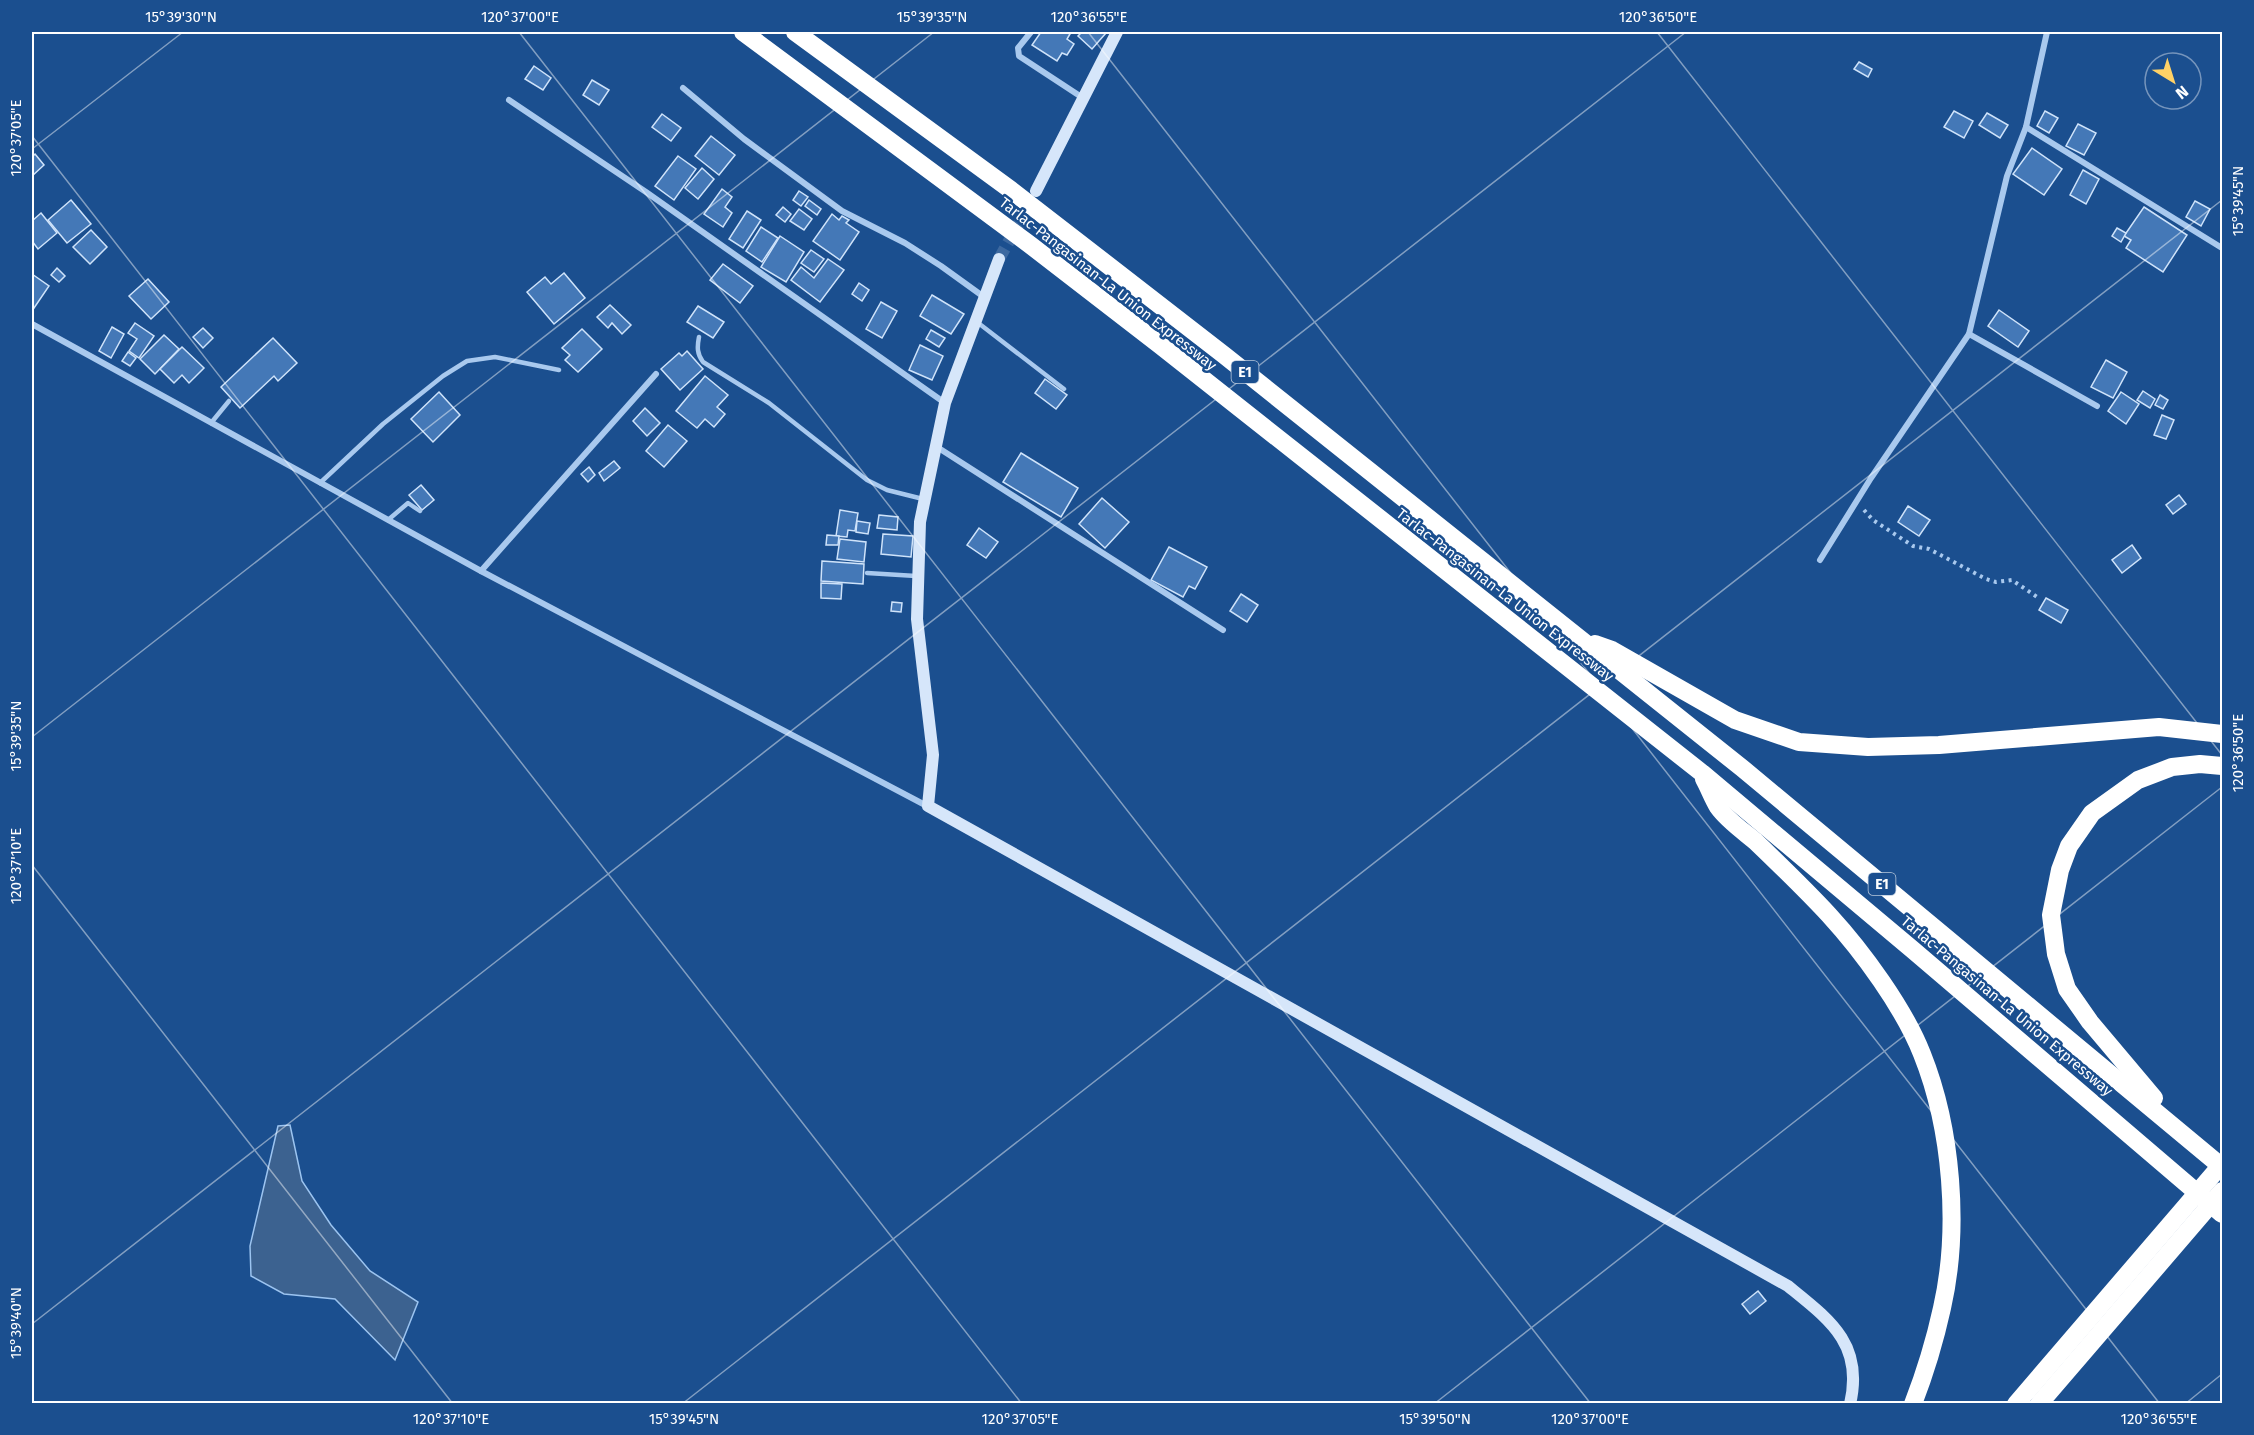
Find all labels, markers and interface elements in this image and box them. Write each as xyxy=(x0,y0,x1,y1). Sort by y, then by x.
text: 15°39'30"N xyxy=(145,8,217,26)
text: 120°37'00"E xyxy=(481,8,559,26)
text: 15°39'35"N xyxy=(897,8,967,26)
text: 120°36'55"E xyxy=(1050,8,1128,26)
text: 120°36'50"E xyxy=(1619,8,1697,26)
north arrow xyxy=(2143,51,2203,111)
text: N xyxy=(2172,82,2192,103)
text: 120°37'05"E xyxy=(7,100,25,176)
text: 15°39'45"N xyxy=(2229,166,2247,236)
street label: Tarlac-Pangasinan-La Union Expressway xyxy=(996,194,1221,375)
road number: E1 xyxy=(1232,361,1258,383)
street label: Tarlac-Pangasinan-La Union Expressway xyxy=(1393,505,1618,686)
text: 15°39'35"N xyxy=(7,701,25,771)
text: 120°36'50"E xyxy=(2229,714,2247,792)
text: 120°37'10"E xyxy=(7,828,25,904)
road number: E1 xyxy=(1868,873,1896,895)
street label: Tarlac-Pangasinan-La Union Expressway xyxy=(1898,912,2117,1100)
text: 15°39'40"N xyxy=(7,1287,25,1359)
text: 120°37'10"E xyxy=(413,1410,489,1428)
text: 15°39'45"N xyxy=(649,1410,719,1428)
text: 120°37'05"E xyxy=(982,1410,1058,1428)
text: 15°39'50"N xyxy=(1399,1410,1471,1428)
text: 120°37'00"E xyxy=(1551,1410,1629,1428)
text: 120°36'55"E xyxy=(2120,1410,2198,1428)

